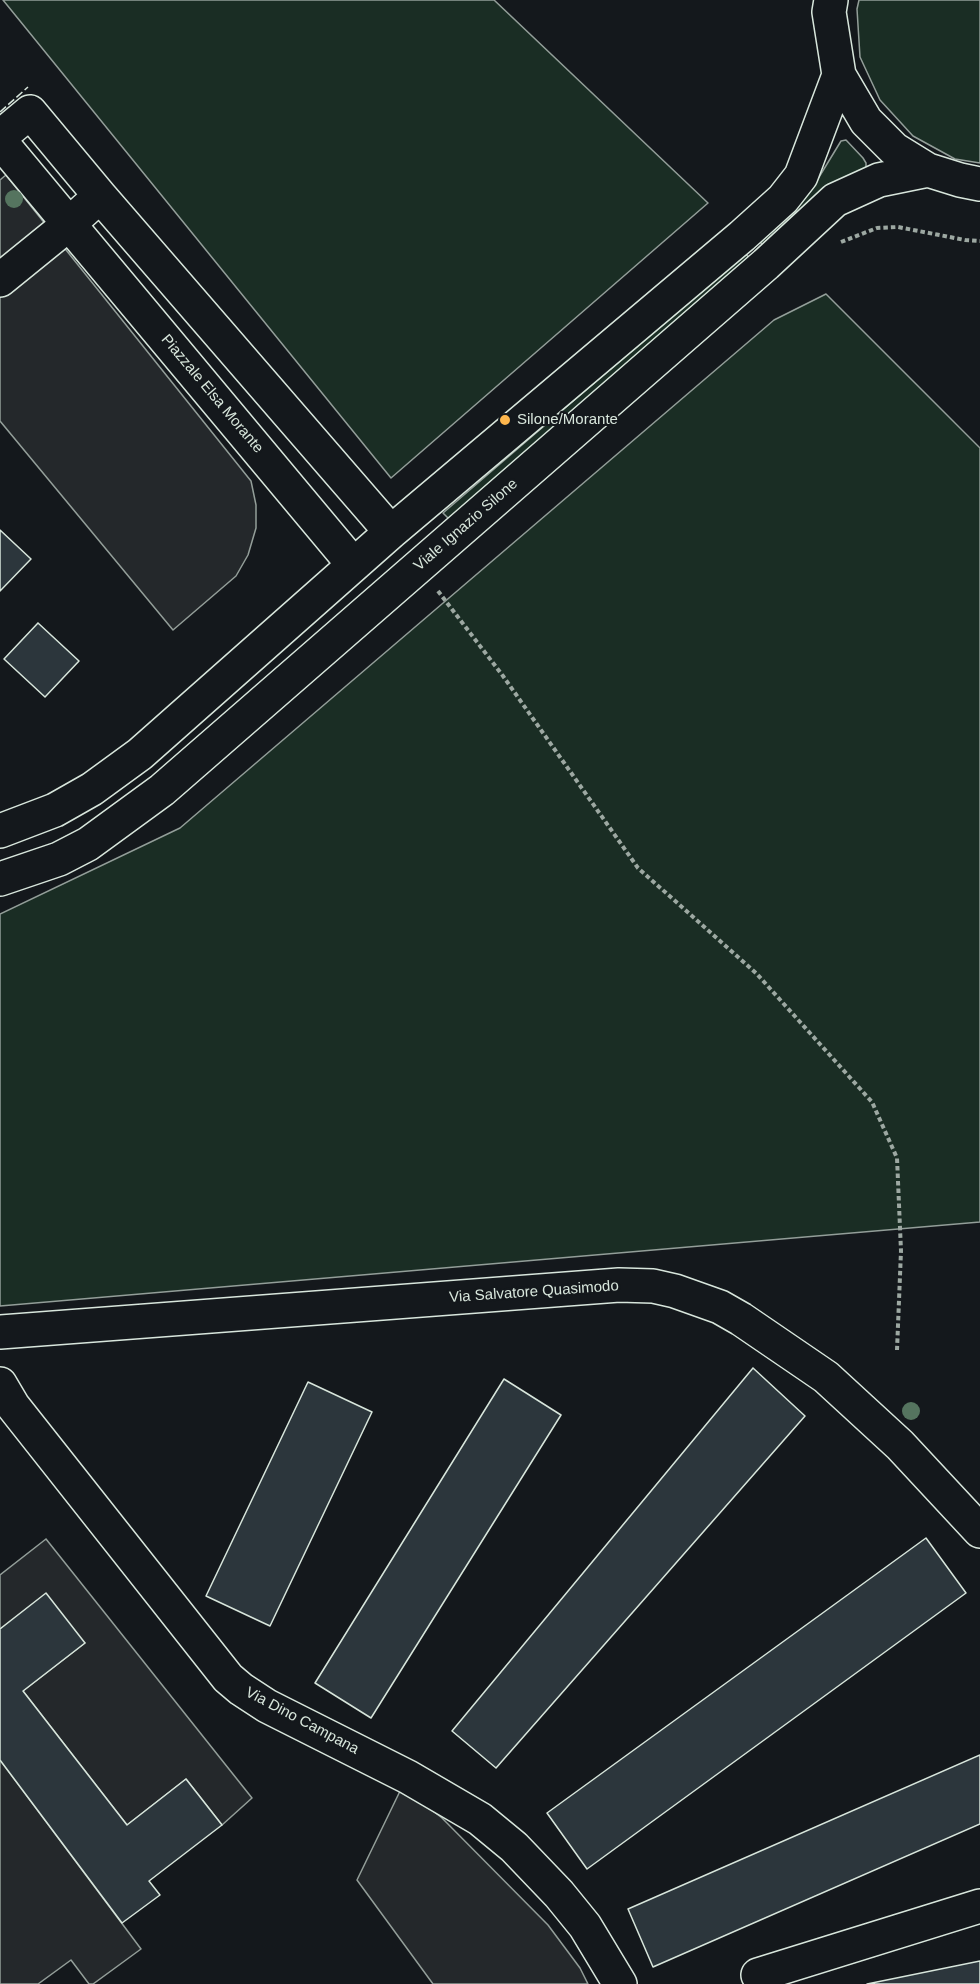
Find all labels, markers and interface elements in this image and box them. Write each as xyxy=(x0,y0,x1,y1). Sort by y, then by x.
street label: Piazzale Elsa Morante xyxy=(157,331,267,457)
place label: Silone/Morante xyxy=(517,411,618,429)
marker: Silone/Morante xyxy=(498,413,512,427)
street label: Viale Ignazio Silone xyxy=(410,475,522,575)
street label: Via Salvatore Quasimodo xyxy=(449,1277,619,1307)
street label: Via Dino Campana xyxy=(242,1684,362,1758)

